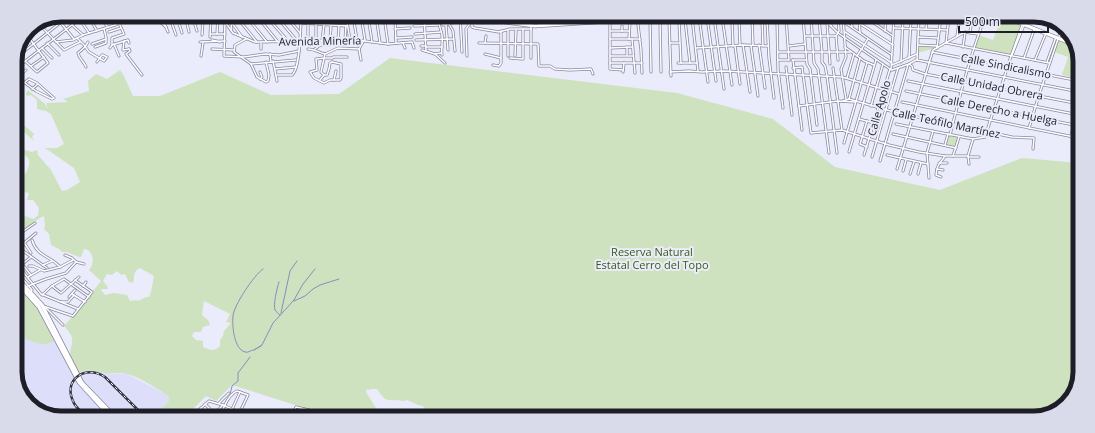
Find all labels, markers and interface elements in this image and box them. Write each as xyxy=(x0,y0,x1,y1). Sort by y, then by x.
scale bar xyxy=(959,8,1048,34)
text: 500 m xyxy=(965,13,1000,30)
street label: Avenida Minería xyxy=(278,32,362,49)
street label: Calle Sindicalismo xyxy=(960,49,1053,82)
street label: Calle Unidad Obrera xyxy=(940,68,1045,103)
street label: Calle Apolo xyxy=(863,78,894,137)
street label: Calle Derecho a Huelga xyxy=(939,91,1059,128)
street label: Calle Teófilo Martínez xyxy=(891,104,1002,141)
park label: Reserva Natural Estatal Cerro del Topo xyxy=(595,244,709,272)

